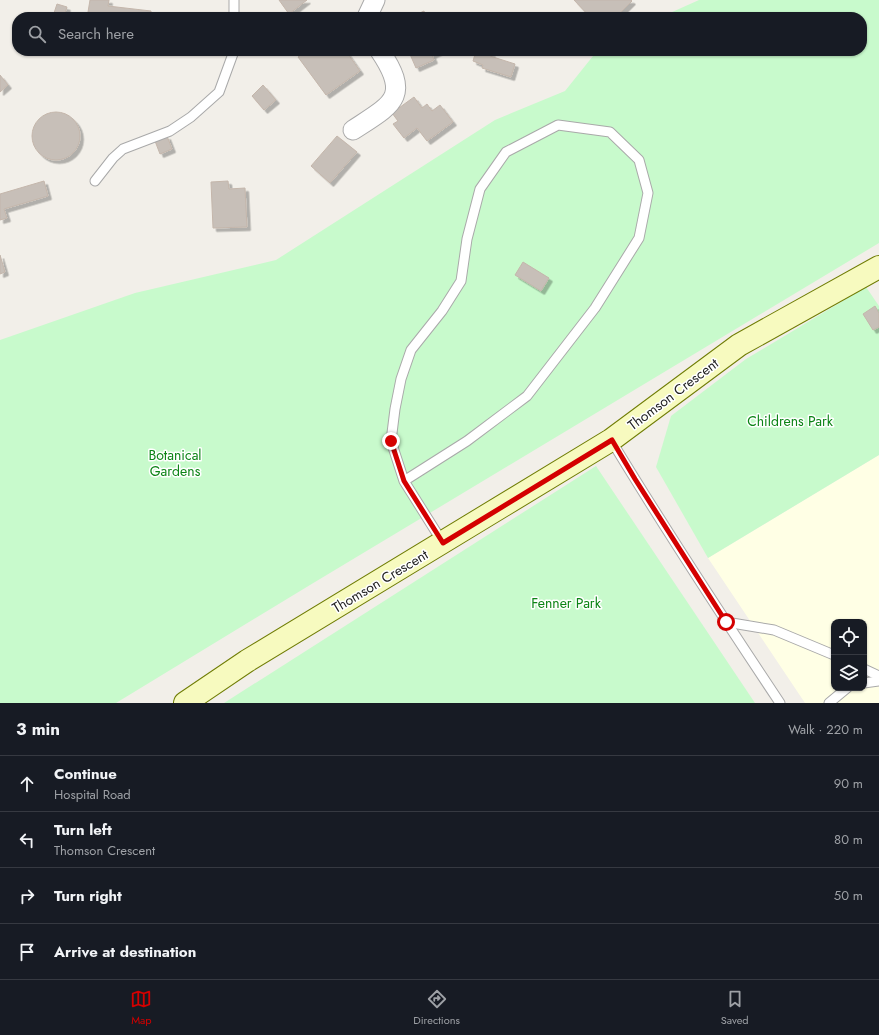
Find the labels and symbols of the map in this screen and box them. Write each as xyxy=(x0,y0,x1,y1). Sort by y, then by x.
street label: Thomson Crescent xyxy=(623,353,723,435)
park label: Childrens Park xyxy=(747,411,834,431)
route end xyxy=(382,432,400,450)
park label: Botanical Gardens xyxy=(148,445,202,481)
street label: Thomson Crescent xyxy=(328,544,432,618)
park label: Fenner Park xyxy=(531,593,602,613)
route start xyxy=(717,613,735,631)

